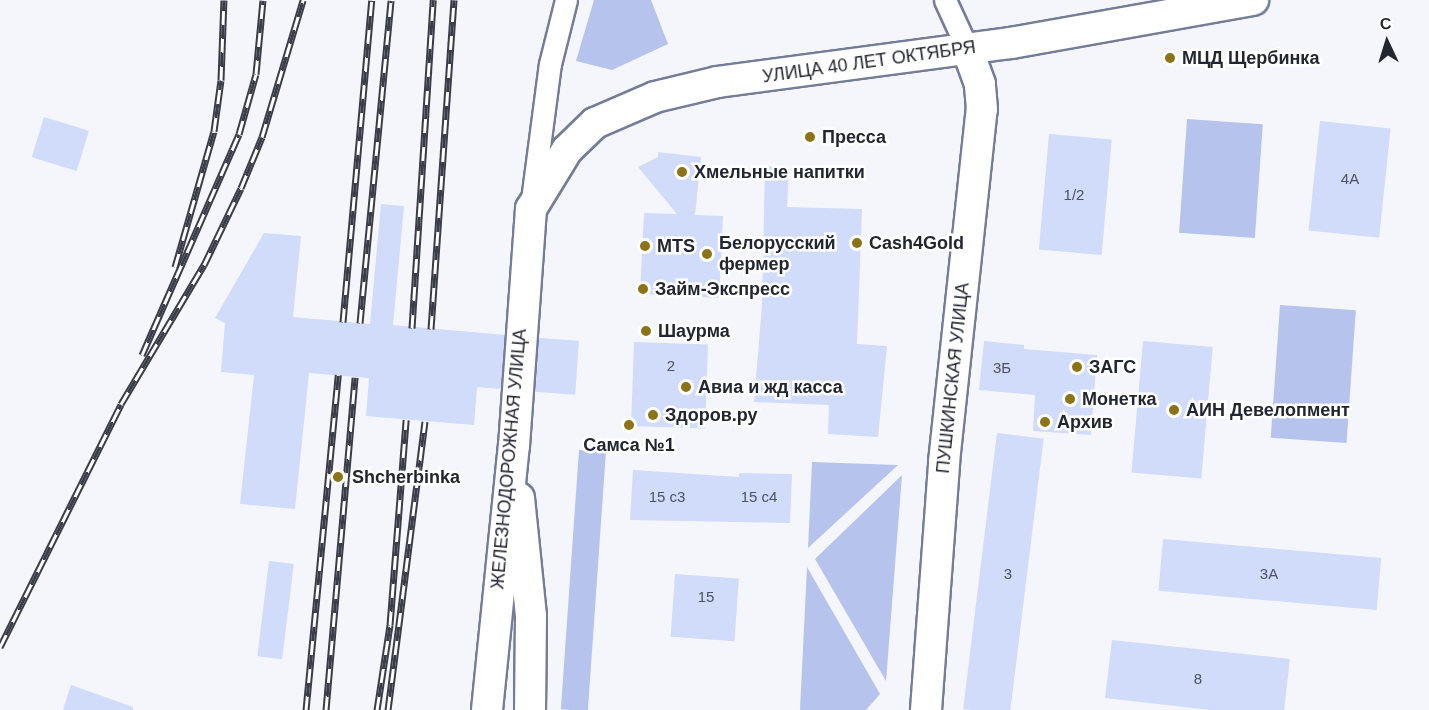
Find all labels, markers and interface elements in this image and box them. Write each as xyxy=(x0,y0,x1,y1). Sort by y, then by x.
north arrow xyxy=(1357,12,1417,72)
text: С xyxy=(1379,15,1392,32)
street label: УЛИЦА 40 ЛЕТ ОКТЯБРЯ xyxy=(761,36,977,88)
place label: МЦД Щербинка xyxy=(1182,47,1319,69)
marker: МЦД Щербинка xyxy=(1163,51,1177,65)
place label: Пресса xyxy=(822,126,886,148)
marker: Пресса xyxy=(803,130,817,144)
place label: Хмельные напитки xyxy=(694,161,865,183)
marker: Хмельные напитки xyxy=(675,165,689,179)
house number: 4А xyxy=(1341,170,1359,188)
house number: 1/2 xyxy=(1064,186,1084,204)
place label: Cash4Gold xyxy=(869,232,964,254)
place label: Белорусский фермер xyxy=(719,233,836,276)
place label: MTS xyxy=(657,235,695,257)
marker: Cash4Gold xyxy=(850,236,864,250)
marker: MTS xyxy=(638,239,652,253)
marker: Белорусский фермер xyxy=(700,247,714,261)
place label: Займ-Экспресс xyxy=(655,278,790,300)
marker: Займ-Экспресс xyxy=(636,282,650,296)
street label: ПУШКИНСКАЯ УЛИЦА xyxy=(932,282,974,474)
place label: Шаурма xyxy=(658,320,730,342)
marker: Шаурма xyxy=(639,324,653,338)
street label: ЖЕЛЕЗНОДОРОЖНАЯ УЛИЦА xyxy=(487,328,531,590)
place label: ЗАГС xyxy=(1089,356,1136,378)
house number: 2 xyxy=(667,357,675,375)
house number: 3Б xyxy=(993,359,1011,377)
marker: ЗАГС xyxy=(1070,360,1084,374)
place label: Авиа и жд касса xyxy=(698,376,843,398)
marker: Авиа и жд касса xyxy=(679,380,693,394)
place label: Монетка xyxy=(1082,388,1156,410)
marker: Монетка xyxy=(1063,392,1077,406)
place label: АИН Девелопмент xyxy=(1186,399,1350,421)
marker: АИН Девелопмент xyxy=(1167,403,1181,417)
place label: Здоров.ру xyxy=(665,404,758,426)
marker: Здоров.ру xyxy=(646,408,660,422)
place label: Архив xyxy=(1057,411,1113,433)
marker: Архив xyxy=(1038,415,1052,429)
marker: Самса №1 xyxy=(622,418,636,432)
place label: Самса №1 xyxy=(583,434,675,456)
place label: Shcherbinka xyxy=(352,466,460,488)
marker: Shcherbinka xyxy=(329,468,347,486)
house number: 15 с3 xyxy=(649,488,685,506)
house number: 15 с4 xyxy=(741,488,777,506)
house number: 3 xyxy=(1004,565,1012,583)
house number: 3А xyxy=(1260,565,1278,583)
house number: 15 xyxy=(698,588,714,606)
house number: 8 xyxy=(1194,670,1202,688)

